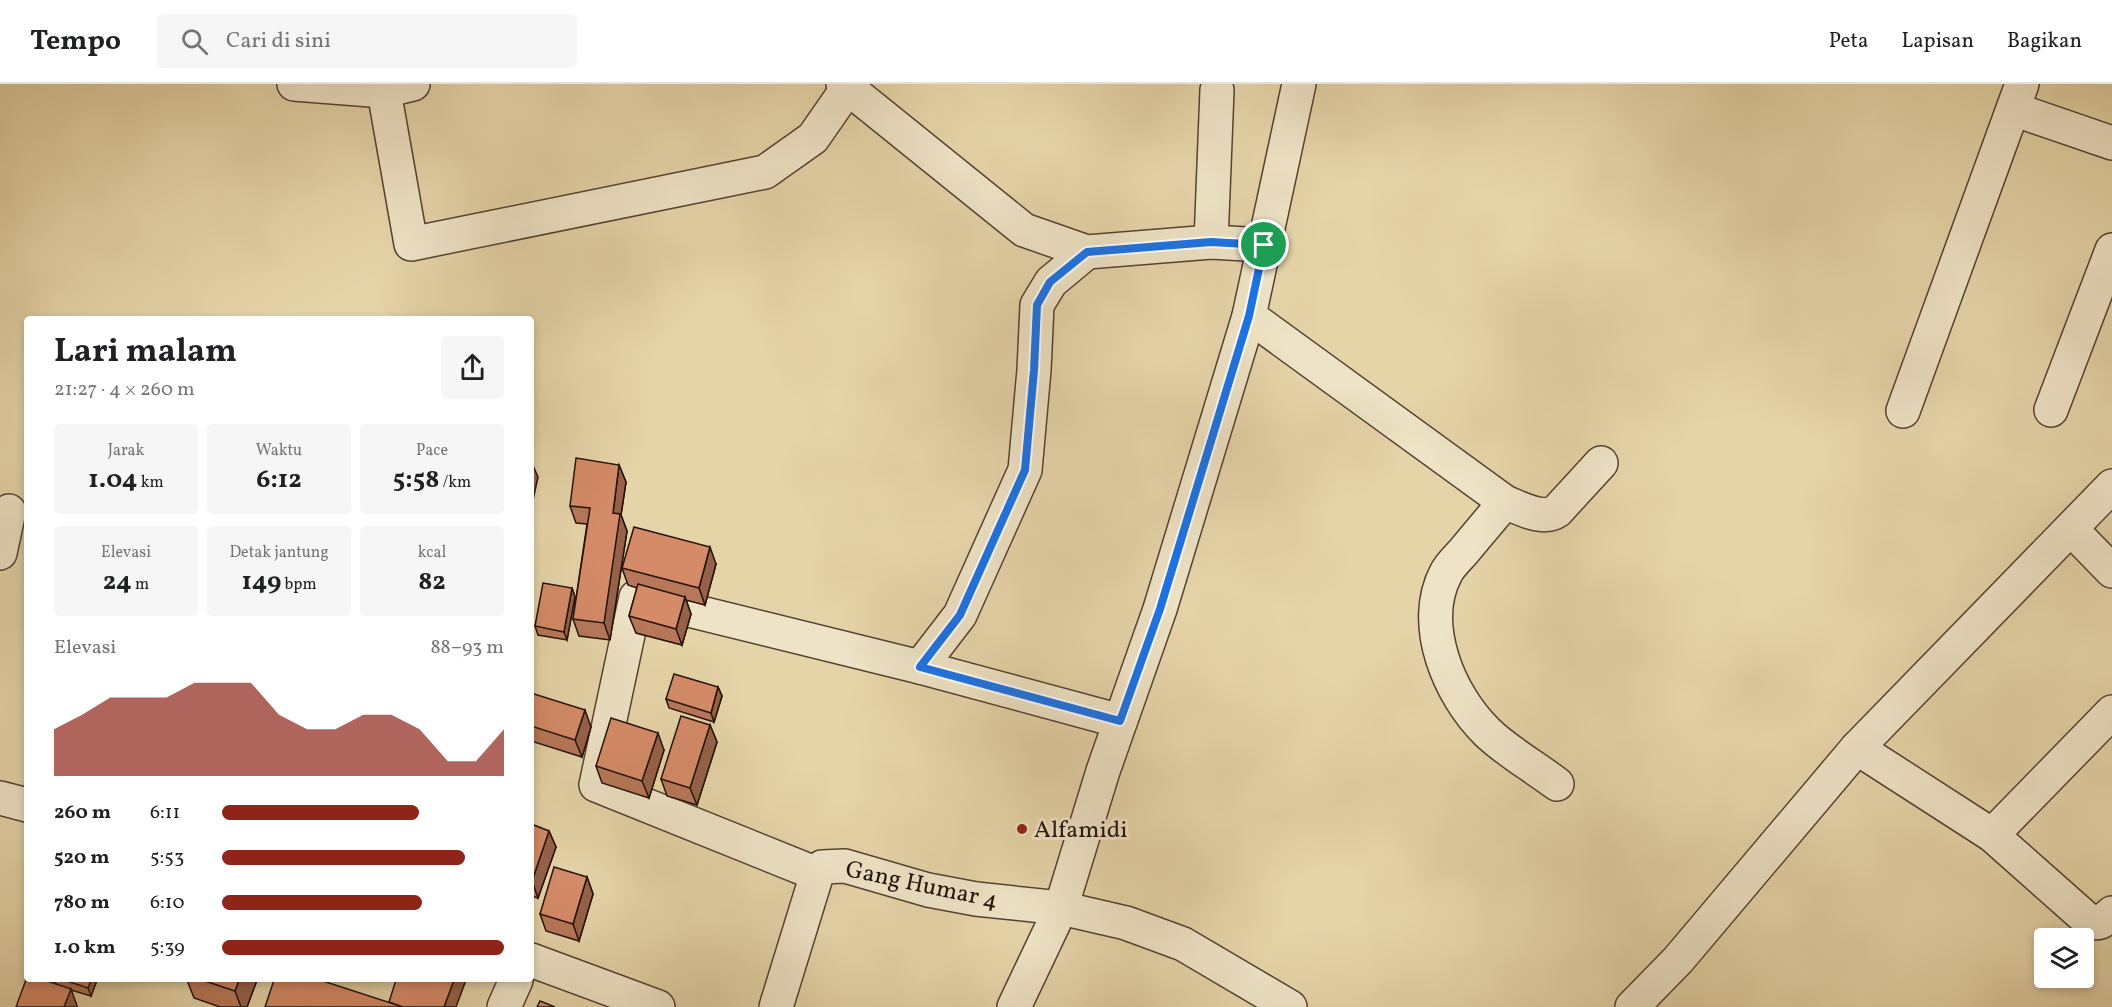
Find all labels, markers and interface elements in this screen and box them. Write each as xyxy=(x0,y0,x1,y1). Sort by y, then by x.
search box xyxy=(157,14,577,68)
text: Tempo xyxy=(30,22,121,61)
icon: search xyxy=(178,25,211,58)
text: Cari di sini xyxy=(226,26,331,57)
text: Peta xyxy=(1829,27,1868,56)
text: Lapisan xyxy=(1901,27,1974,56)
text: Bagikan xyxy=(2007,27,2082,56)
pin xyxy=(1238,219,1289,270)
icon: arrive xyxy=(1247,228,1280,261)
text: Lari malam xyxy=(54,330,237,376)
button: share xyxy=(441,336,504,399)
text: 21:27 · 4 × 260 m xyxy=(54,376,195,404)
text: Jarak xyxy=(108,440,144,462)
text: Waktu xyxy=(256,440,302,462)
text: Pace xyxy=(416,440,448,462)
text: 1.04 xyxy=(88,462,138,498)
text: 6:12 xyxy=(256,462,302,498)
text: 5:58 xyxy=(393,462,439,498)
text: km xyxy=(138,472,164,494)
text: /km xyxy=(439,472,471,494)
text: Elevasi xyxy=(101,542,151,564)
text: Detak jantung xyxy=(229,542,329,564)
text: kcal xyxy=(418,542,446,564)
text: 24 xyxy=(103,564,132,600)
text: 149 xyxy=(241,564,281,600)
text: 82 xyxy=(418,564,446,600)
text: m xyxy=(132,574,149,596)
text: bpm xyxy=(281,574,317,596)
text: Elevasi xyxy=(54,634,116,662)
text: 88–93 m xyxy=(430,634,504,662)
text: 260 m xyxy=(54,799,111,827)
text: 6:11 xyxy=(150,799,180,827)
place label: Alfamidi xyxy=(1034,814,1127,848)
marker: Alfamidi xyxy=(1015,822,1029,836)
text: 520 m xyxy=(54,844,110,872)
text: 5:53 xyxy=(150,844,184,872)
street label: Gang Humar 4 xyxy=(842,853,1001,919)
text: 780 m xyxy=(54,889,110,917)
text: 6:10 xyxy=(150,889,185,917)
map controls xyxy=(2034,928,2094,988)
button: layers xyxy=(2034,928,2094,988)
text: 1.0 km xyxy=(54,934,116,962)
text: 5:39 xyxy=(150,934,185,962)

